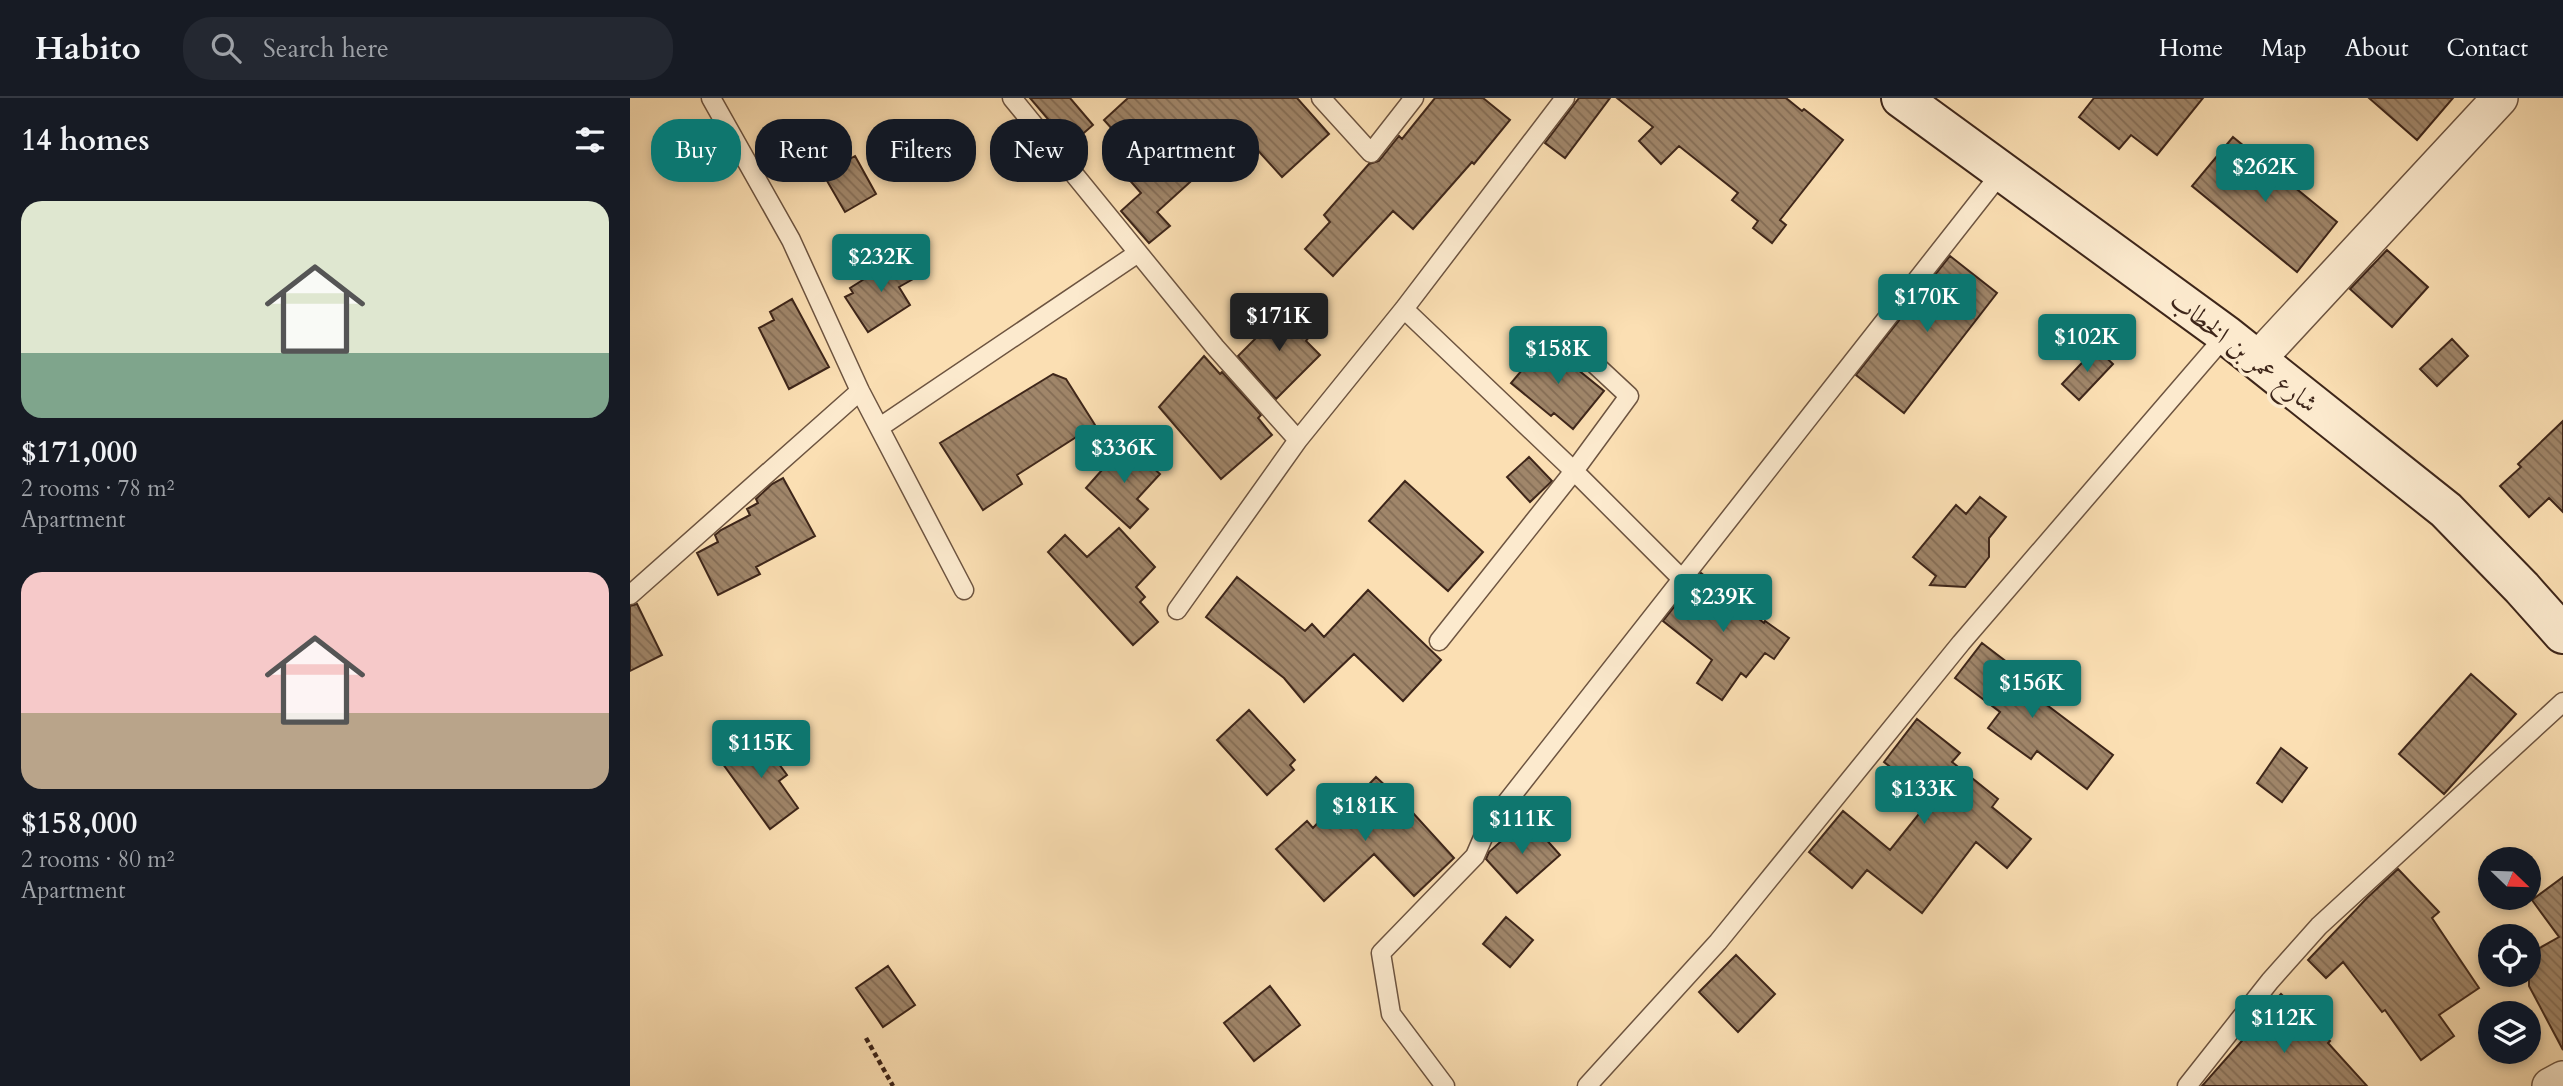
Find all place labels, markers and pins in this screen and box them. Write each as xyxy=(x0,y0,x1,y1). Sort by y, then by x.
pin: $262K xyxy=(2216,144,2314,204)
pin: $232K xyxy=(832,234,930,294)
pin: $170K xyxy=(1878,274,1976,334)
pin: $171K xyxy=(1230,294,1328,353)
pin: $102K xyxy=(2038,314,2136,374)
pin: $158K xyxy=(1509,327,1607,386)
pin: $336K xyxy=(1075,426,1173,485)
pin: $239K xyxy=(1674,574,1772,634)
pin: $156K xyxy=(1983,660,2081,720)
pin: $115K xyxy=(712,720,810,780)
pin: $133K xyxy=(1875,766,1973,826)
pin: $181K xyxy=(1316,784,1414,843)
pin: $111K xyxy=(1473,796,1571,856)
pin: $112K xyxy=(2235,996,2333,1055)

